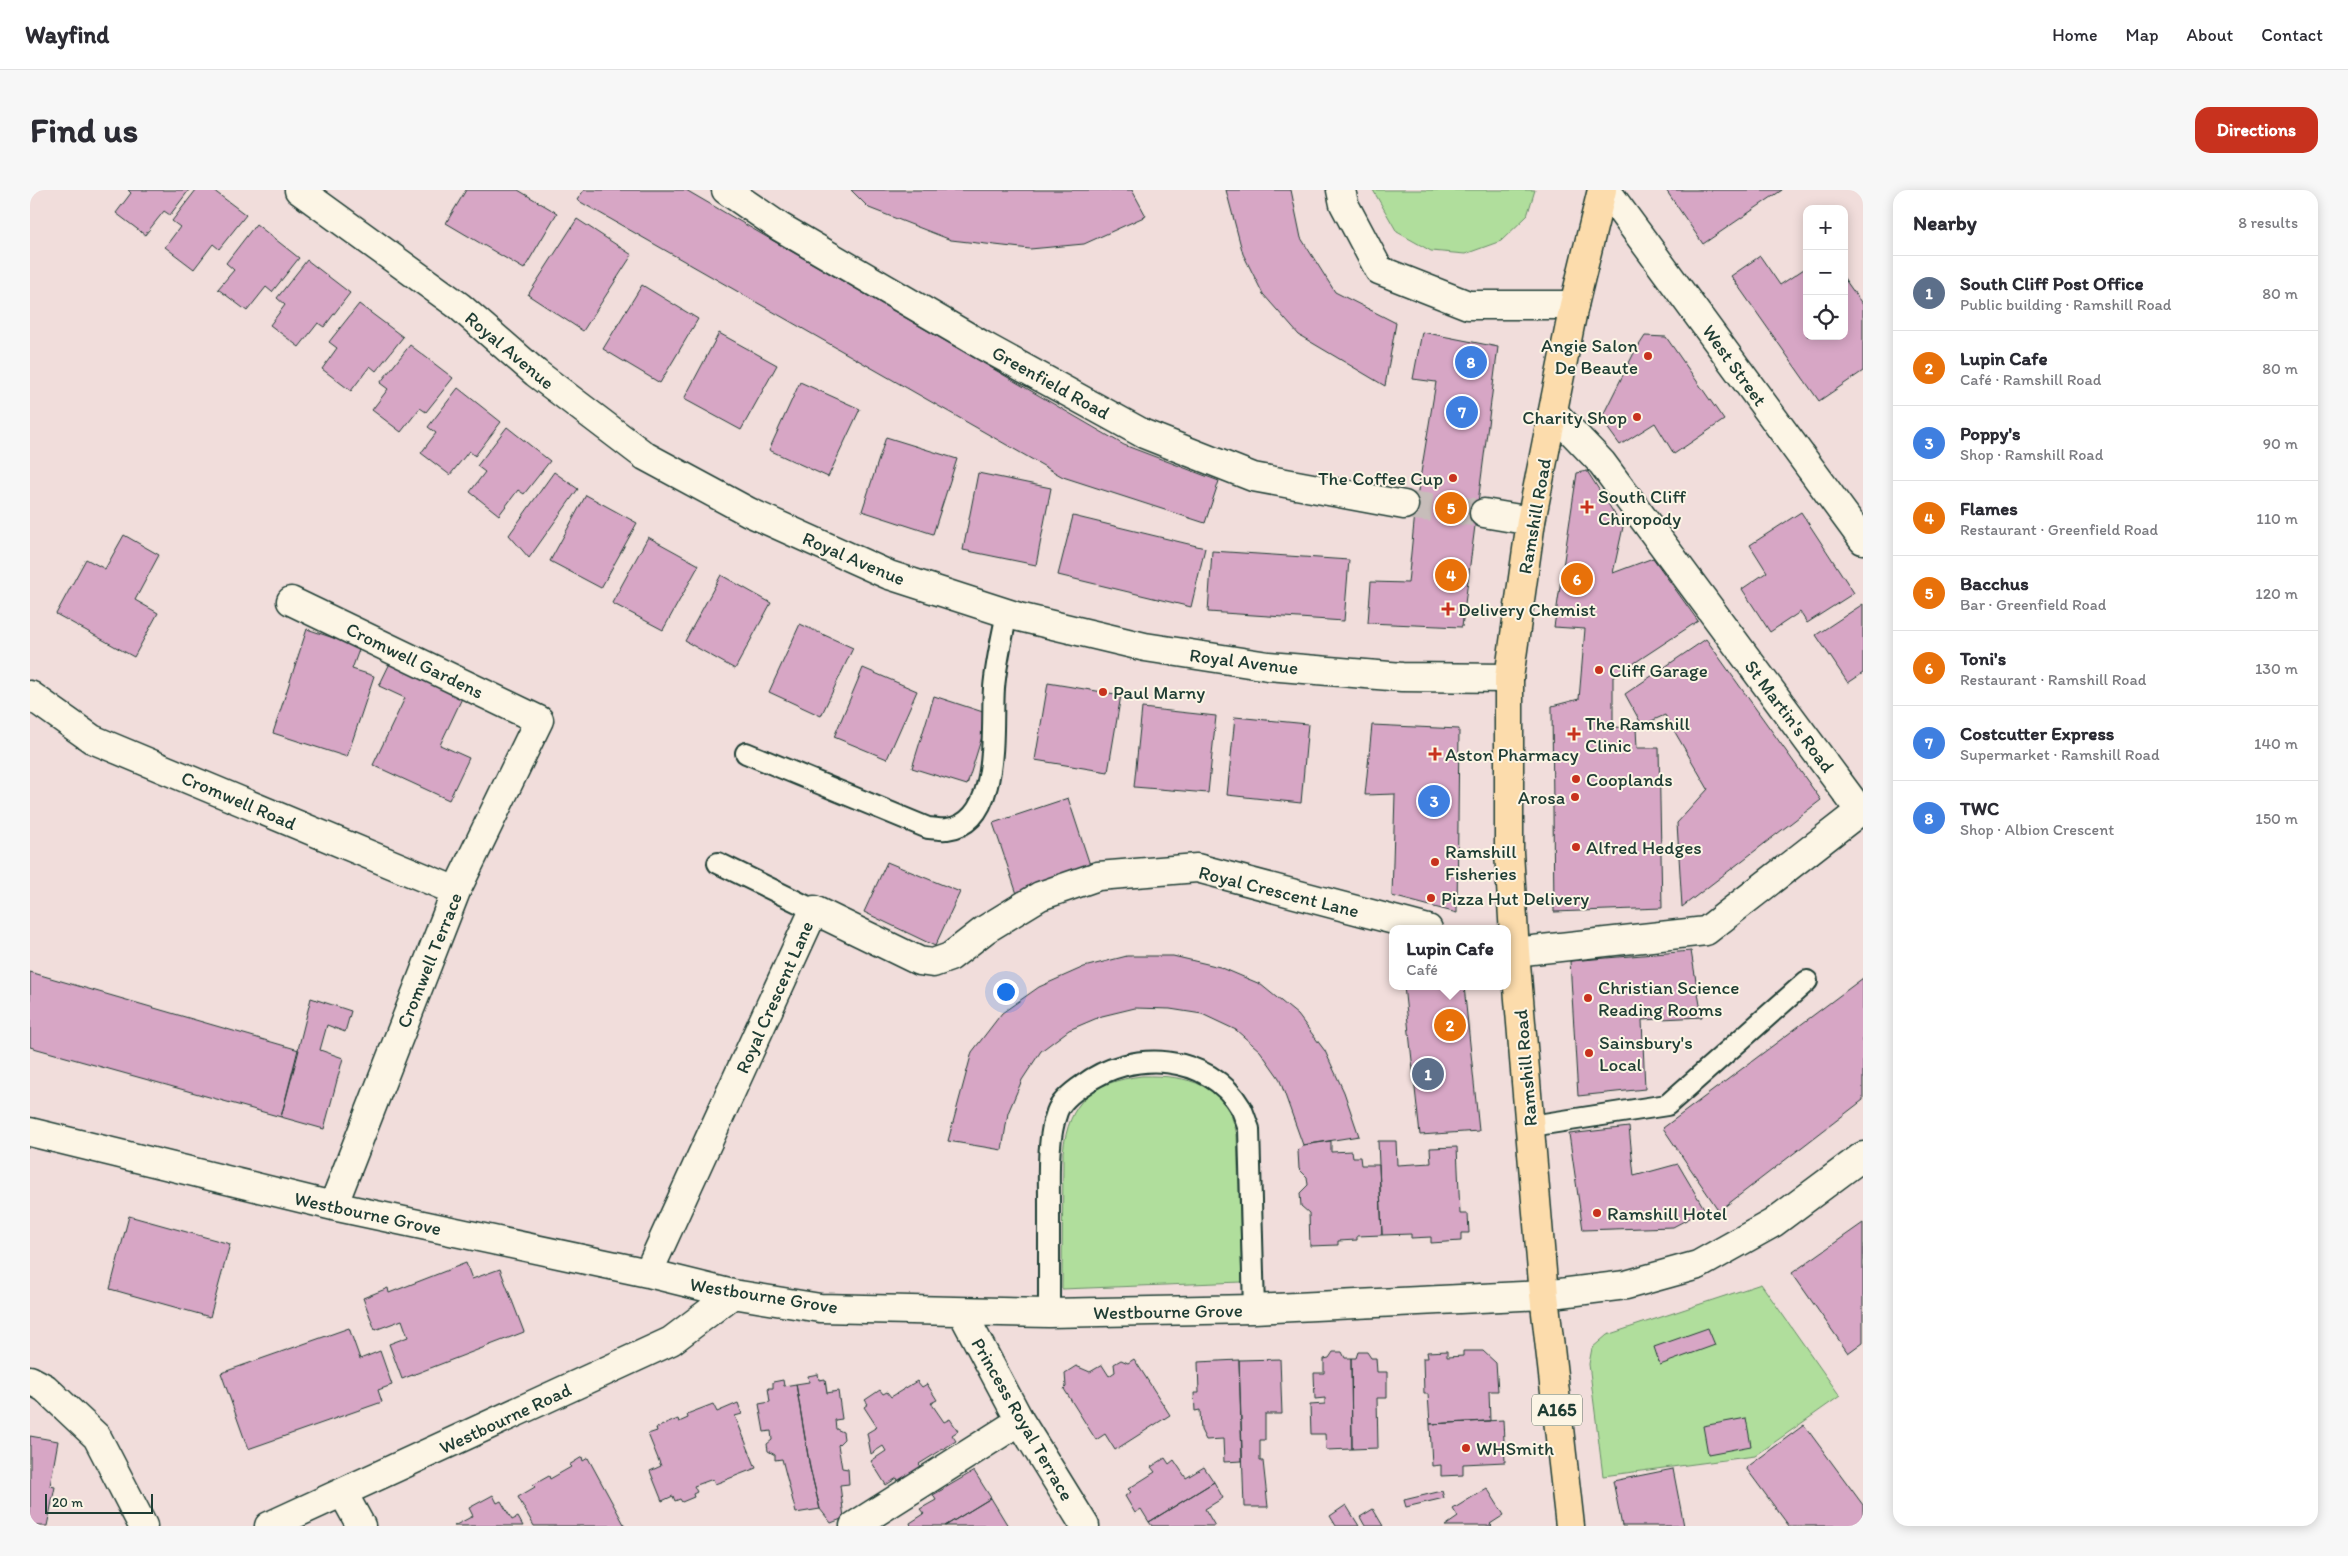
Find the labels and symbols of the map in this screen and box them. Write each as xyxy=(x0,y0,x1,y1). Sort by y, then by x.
street label: Royal Avenue xyxy=(460,306,559,394)
street label: West Street xyxy=(1697,320,1772,411)
place label: Angie Salon De Beaute xyxy=(1541,334,1638,379)
street label: Greenfield Road xyxy=(988,341,1114,424)
pin: 8 xyxy=(1455,343,1487,381)
marker: Angie Salon De Beaute xyxy=(1642,350,1654,362)
pin: 7 xyxy=(1446,393,1478,431)
place label: Charity Shop xyxy=(1522,406,1627,429)
marker: Charity Shop xyxy=(1631,411,1643,423)
street label: Ramshill Road xyxy=(1513,456,1556,576)
place label: The Coffee Cup xyxy=(1318,467,1443,490)
marker: The Coffee Cup xyxy=(1447,472,1459,484)
place label: South Cliff Chiropody xyxy=(1598,485,1686,530)
pin: 5 xyxy=(1435,489,1467,527)
marker: South Cliff Chiropody xyxy=(1580,500,1594,514)
street label: Royal Avenue xyxy=(799,527,909,590)
pin: 4 xyxy=(1435,556,1467,594)
pin: 6 xyxy=(1561,560,1593,598)
place label: Delivery Chemist xyxy=(1458,598,1596,621)
marker: Delivery Chemist xyxy=(1442,603,1454,615)
street label: Cromwell Gardens xyxy=(342,617,487,704)
street label: Royal Avenue xyxy=(1188,643,1300,680)
street label: St Martin's Road xyxy=(1740,656,1840,778)
place label: Cliff Garage xyxy=(1609,659,1708,682)
marker: Cliff Garage xyxy=(1593,664,1605,676)
place label: Paul Marny xyxy=(1113,681,1205,704)
marker: Paul Marny xyxy=(1097,686,1109,698)
place label: The Ramshill Clinic xyxy=(1585,712,1691,757)
marker: The Ramshill Clinic xyxy=(1567,727,1581,741)
place label: Aston Pharmacy xyxy=(1445,743,1579,766)
marker: Aston Pharmacy xyxy=(1429,748,1441,760)
street label: Cromwell Road xyxy=(178,766,301,835)
place label: Cooplands xyxy=(1586,768,1673,791)
marker: Cooplands xyxy=(1570,773,1582,785)
pin: 3 xyxy=(1418,782,1450,820)
place label: Arosa xyxy=(1518,786,1565,809)
marker: Arosa xyxy=(1569,791,1581,803)
place label: Alfred Hedges xyxy=(1586,836,1702,859)
place label: Ramshill Fisheries xyxy=(1445,840,1517,885)
marker: Alfred Hedges xyxy=(1570,841,1582,853)
marker: Ramshill Fisheries xyxy=(1429,856,1441,868)
street label: Royal Crescent Lane xyxy=(1196,860,1361,923)
place label: Pizza Hut Delivery xyxy=(1441,887,1589,910)
street label: Cromwell Terrace xyxy=(392,889,467,1031)
marker: Pizza Hut Delivery xyxy=(1425,892,1437,904)
street label: Royal Crescent Lane xyxy=(730,917,818,1077)
place label: Christian Science Reading Rooms xyxy=(1598,976,1739,1021)
your location xyxy=(993,979,1019,1005)
marker: Christian Science Reading Rooms xyxy=(1582,992,1594,1004)
pin: 2 xyxy=(1434,1006,1466,1044)
street label: Ramshill Road xyxy=(1509,1008,1542,1127)
place label: Sainsbury's Local xyxy=(1599,1031,1693,1076)
marker: Sainsbury's Local xyxy=(1583,1047,1595,1059)
pin: 1 xyxy=(1412,1055,1444,1093)
street label: Westbourne Grove xyxy=(292,1187,443,1240)
place label: Ramshill Hotel xyxy=(1607,1202,1728,1225)
marker: Ramshill Hotel xyxy=(1591,1207,1603,1219)
street label: Westbourne Grove xyxy=(688,1272,840,1319)
street label: Westbourne Grove xyxy=(1093,1299,1243,1324)
street label: Princess Royal Terrace xyxy=(967,1334,1079,1505)
street label: Westbourne Road xyxy=(436,1378,575,1459)
road number: A165 xyxy=(1532,1394,1582,1426)
place label: WHSmith xyxy=(1476,1437,1554,1460)
marker: WHSmith xyxy=(1460,1442,1472,1454)
scale bar xyxy=(45,1491,152,1514)

